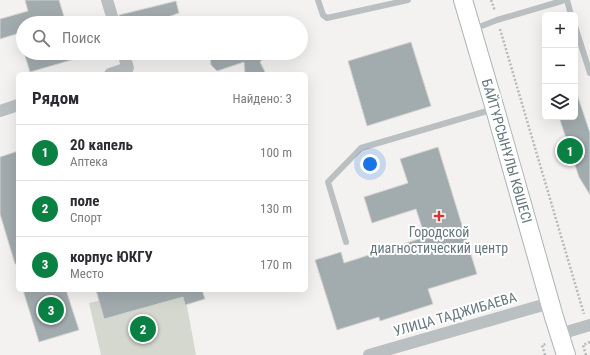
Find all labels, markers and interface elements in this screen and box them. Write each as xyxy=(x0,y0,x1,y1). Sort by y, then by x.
map controls xyxy=(542,12,578,120)
button: + xyxy=(542,12,578,48)
search box xyxy=(16,16,308,60)
icon: search xyxy=(30,27,52,49)
text: Поиск xyxy=(62,29,101,47)
button: − xyxy=(542,48,578,84)
street label: БАЙТҰРСЫНҰЛЫ КӨШЕСІ xyxy=(479,77,535,225)
button: layers xyxy=(542,84,578,120)
text: Рядом xyxy=(32,88,79,108)
text: Найдено: 3 xyxy=(232,91,292,106)
text: 20 капель xyxy=(70,136,133,154)
pin: 1 xyxy=(557,136,583,166)
text: 1 xyxy=(42,145,48,160)
text: 100 m xyxy=(260,145,292,160)
text: Аптека xyxy=(70,154,108,169)
your location xyxy=(360,154,380,174)
text: поле xyxy=(70,192,100,210)
text: 2 xyxy=(42,201,48,216)
text: 130 m xyxy=(260,201,292,216)
text: Спорт xyxy=(70,210,102,225)
marker: Городской диагностический центр xyxy=(433,210,445,222)
place label: Городской диагностический центр xyxy=(370,224,508,256)
text: корпус ЮКГУ xyxy=(70,248,153,266)
text: 3 xyxy=(42,257,48,272)
text: 170 m xyxy=(260,257,292,272)
text: Место xyxy=(70,266,104,281)
street label: УЛИЦА ТАДЖИБАЕВА xyxy=(392,289,518,339)
pin: 3 xyxy=(38,295,64,325)
pin: 2 xyxy=(130,314,156,344)

